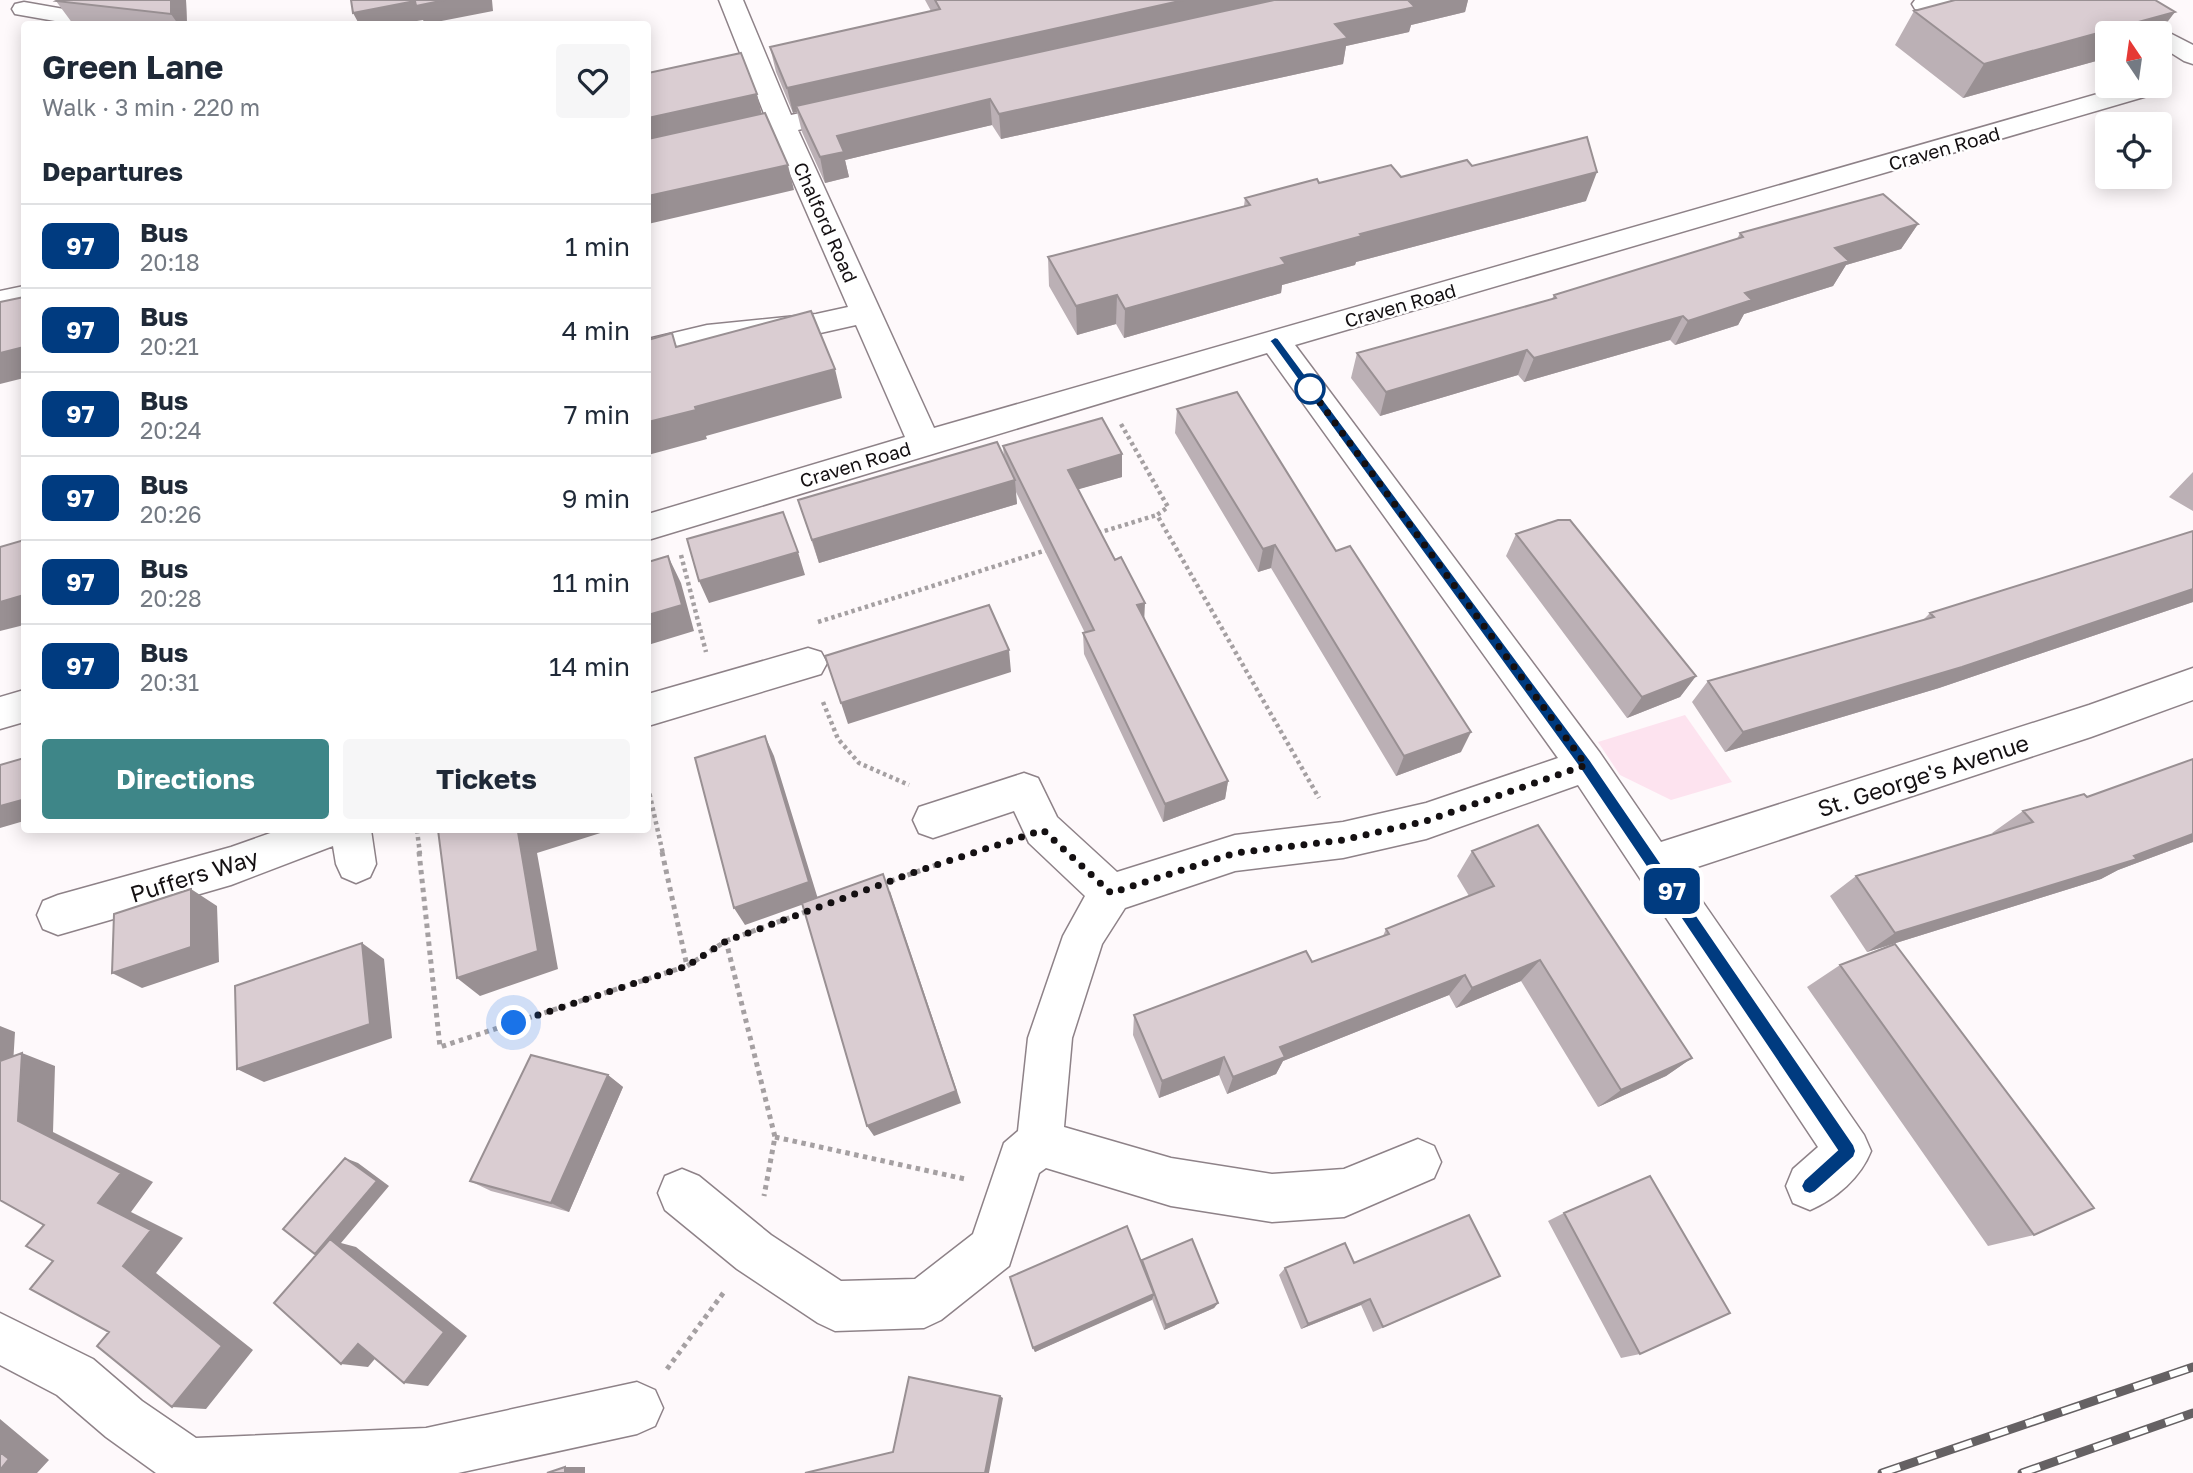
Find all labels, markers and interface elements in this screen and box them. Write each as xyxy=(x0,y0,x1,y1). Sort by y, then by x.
north arrow xyxy=(2095,21,2172,98)
map controls xyxy=(2095,21,2172,189)
button: heart xyxy=(556,44,630,118)
text: Green Lane xyxy=(42,47,224,86)
text: Walk · 3 min · 220 m xyxy=(42,93,260,121)
button: locate xyxy=(2095,112,2172,189)
street label: Craven Road xyxy=(1886,121,2002,175)
text: Departures xyxy=(42,156,183,187)
street label: Chalford Road xyxy=(789,158,863,286)
text: Bus xyxy=(140,217,188,248)
text: 97 xyxy=(66,231,95,260)
text: 1 min xyxy=(565,231,630,262)
text: 20:18 xyxy=(140,248,200,276)
street label: Craven Road xyxy=(1342,278,1458,332)
text: Bus xyxy=(140,301,188,332)
text: 97 xyxy=(66,315,95,344)
text: 4 min xyxy=(562,315,630,346)
text: 20:21 xyxy=(140,332,199,360)
unlabelled marker xyxy=(1295,374,1325,404)
text: Bus xyxy=(140,385,188,416)
text: 97 xyxy=(66,399,95,428)
text: 7 min xyxy=(564,399,630,430)
text: 20:24 xyxy=(140,416,202,444)
street label: Craven Road xyxy=(797,436,913,492)
text: Bus xyxy=(140,469,188,500)
text: 97 xyxy=(66,483,95,512)
text: 9 min xyxy=(562,483,630,514)
text: 20:26 xyxy=(140,500,202,528)
text: Bus xyxy=(140,553,188,584)
text: 97 xyxy=(66,567,95,596)
text: 11 min xyxy=(552,567,630,598)
text: 20:28 xyxy=(140,584,202,612)
text: Bus xyxy=(140,637,188,668)
text: 97 xyxy=(66,651,95,680)
text: 14 min xyxy=(549,651,630,682)
text: 20:31 xyxy=(140,668,199,696)
street label: St. George's Avenue xyxy=(1814,728,2032,822)
button: Directions xyxy=(42,739,329,819)
button: Tickets xyxy=(343,739,630,819)
street label: Puffers Way xyxy=(126,842,262,908)
line badge: 97 xyxy=(1640,868,1704,914)
text: 97 xyxy=(1658,876,1686,905)
your location xyxy=(496,1005,531,1040)

